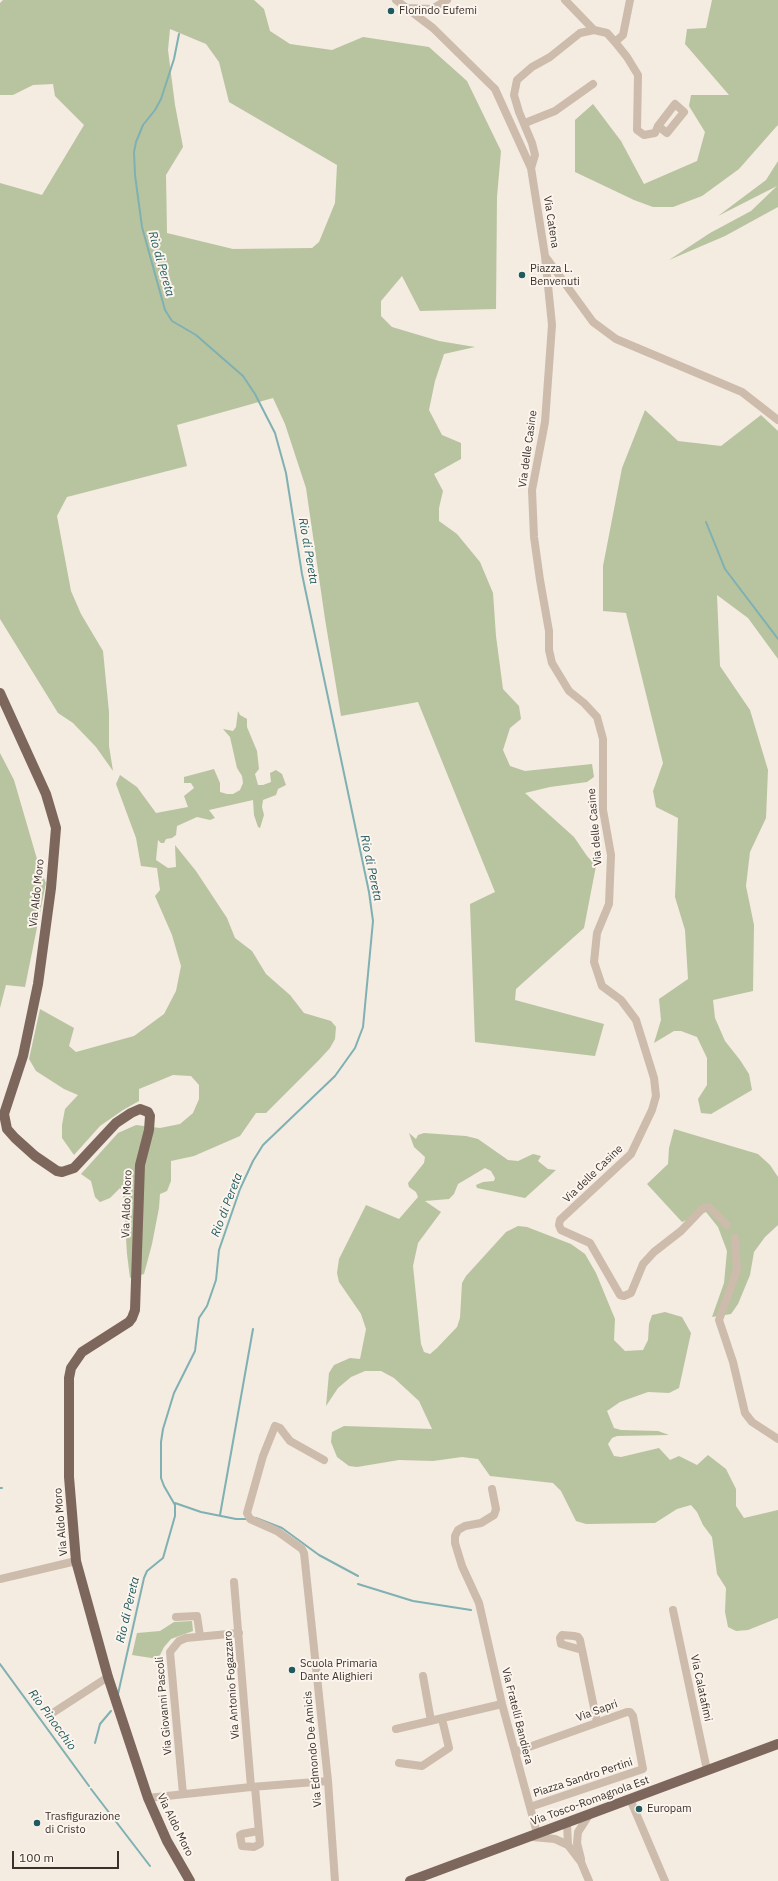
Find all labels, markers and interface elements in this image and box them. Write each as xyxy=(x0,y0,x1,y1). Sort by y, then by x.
place label: Florindo Eufemi xyxy=(399,4,477,18)
marker: Florindo Eufemi xyxy=(386,6,396,16)
street label: Via Catena xyxy=(540,195,562,249)
water label: Rio di Pereta xyxy=(145,230,177,298)
place label: Piazza L. Benvenuti xyxy=(530,262,580,288)
marker: Piazza L. Benvenuti xyxy=(517,270,527,280)
street label: Via delle Casine xyxy=(516,409,540,489)
water label: Rio di Pereta xyxy=(295,517,321,585)
street label: Via delle Casine xyxy=(585,788,605,866)
water label: Rio di Pereta xyxy=(357,834,385,902)
street label: Via Aldo Moro xyxy=(27,858,47,928)
street label: Via delle Casine xyxy=(560,1142,626,1206)
street label: Via Aldo Moro xyxy=(119,1170,135,1238)
water label: Rio di Pereta xyxy=(208,1171,246,1239)
street label: Via Aldo Moro xyxy=(51,1487,71,1557)
water label: Rio di Pereta xyxy=(113,1576,143,1644)
street label: Via Antonio Fogazzaro xyxy=(222,1630,242,1740)
street label: Via Calatafimi xyxy=(687,1653,715,1723)
street label: Via Giovanni Pascoli xyxy=(153,1656,175,1756)
place label: Scuola Primaria Dante Alighieri xyxy=(300,1657,377,1683)
marker: Scuola Primaria Dante Alighieri xyxy=(287,1665,297,1675)
street label: Via Fratelli Bandiera xyxy=(499,1666,535,1766)
water label: Rio Pinocchio xyxy=(25,1687,79,1753)
street label: Via Edmondo De Amicis xyxy=(301,1690,325,1808)
street label: Via Sapri xyxy=(574,1697,620,1725)
street label: Piazza Sandro Pertini xyxy=(532,1756,634,1800)
street label: Via Tosco-Romagnola Est xyxy=(529,1773,651,1829)
street label: Via Aldo Moro xyxy=(154,1791,196,1859)
place label: Europam xyxy=(647,1802,692,1816)
marker: Europam xyxy=(634,1804,644,1814)
place label: Trasfigurazione di Cristo xyxy=(45,1810,120,1836)
marker: Trasfigurazione di Cristo xyxy=(32,1818,42,1828)
scale bar xyxy=(14,1843,121,1869)
text: 100 m xyxy=(19,1850,54,1865)

